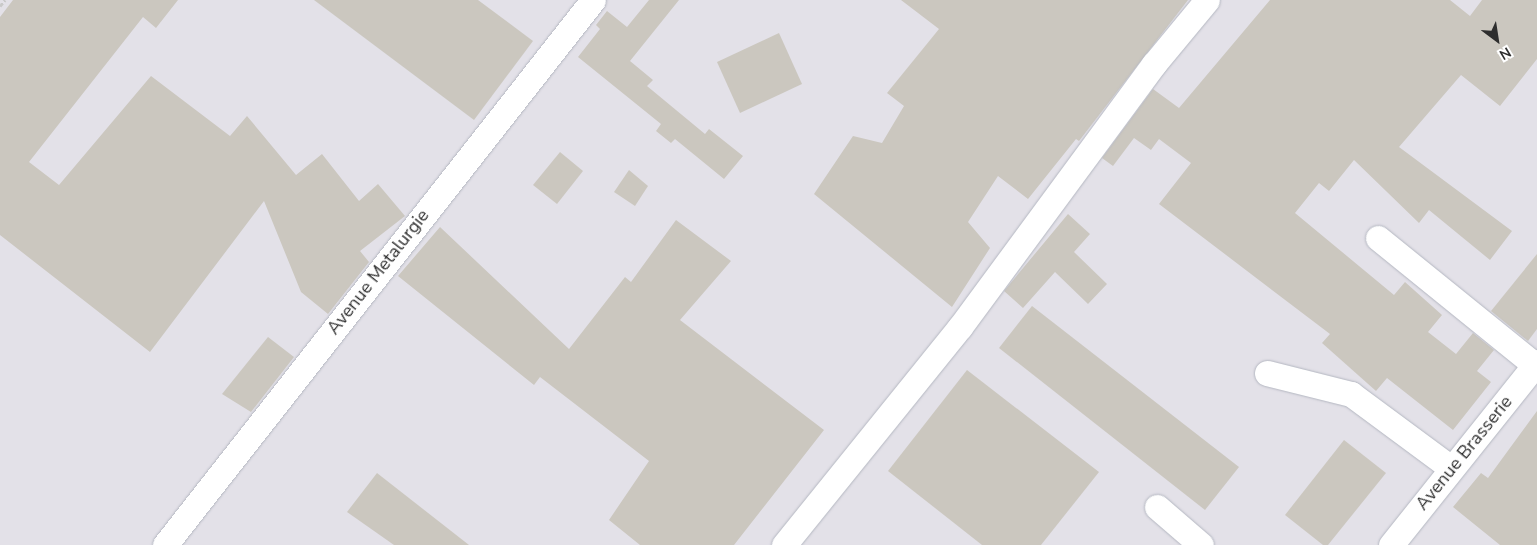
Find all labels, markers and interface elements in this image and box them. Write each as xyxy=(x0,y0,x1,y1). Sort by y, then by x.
north arrow xyxy=(1472,15,1522,65)
text: N xyxy=(1496,42,1514,64)
street label: Avenue Metalurgie xyxy=(322,205,434,339)
street label: Avenue Brasserie xyxy=(1411,391,1517,515)

